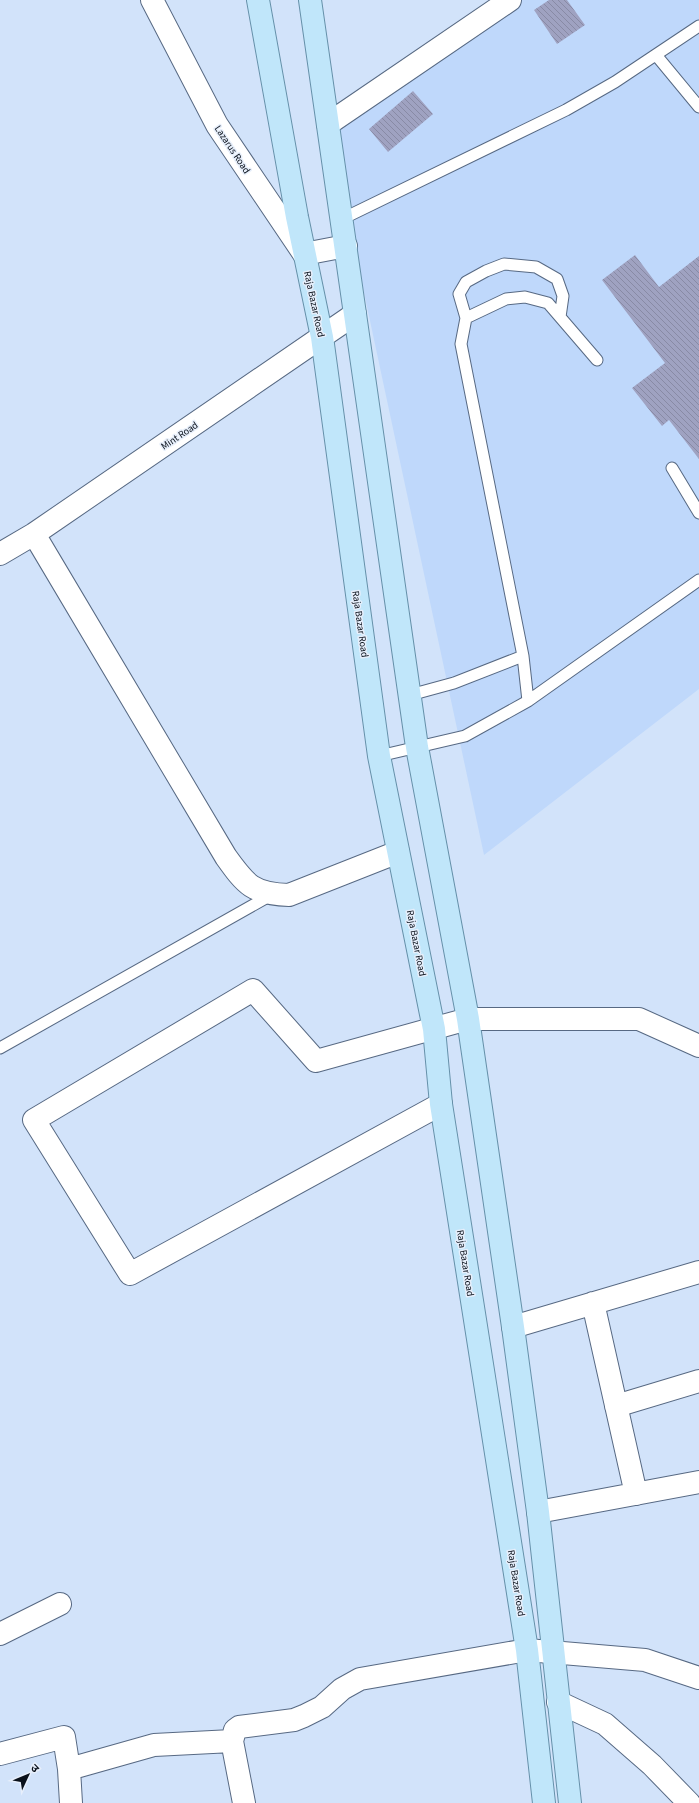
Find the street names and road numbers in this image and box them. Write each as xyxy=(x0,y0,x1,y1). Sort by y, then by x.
street label: Lazarus Road xyxy=(211,123,254,176)
street label: Raja Bazar Road xyxy=(300,270,328,338)
street label: Mint Road xyxy=(158,418,201,453)
street label: Raja Bazar Road xyxy=(348,590,372,658)
street label: Raja Bazar Road xyxy=(403,909,429,977)
street label: Raja Bazar Road xyxy=(453,1229,477,1297)
street label: Raja Bazar Road xyxy=(504,1549,528,1617)

